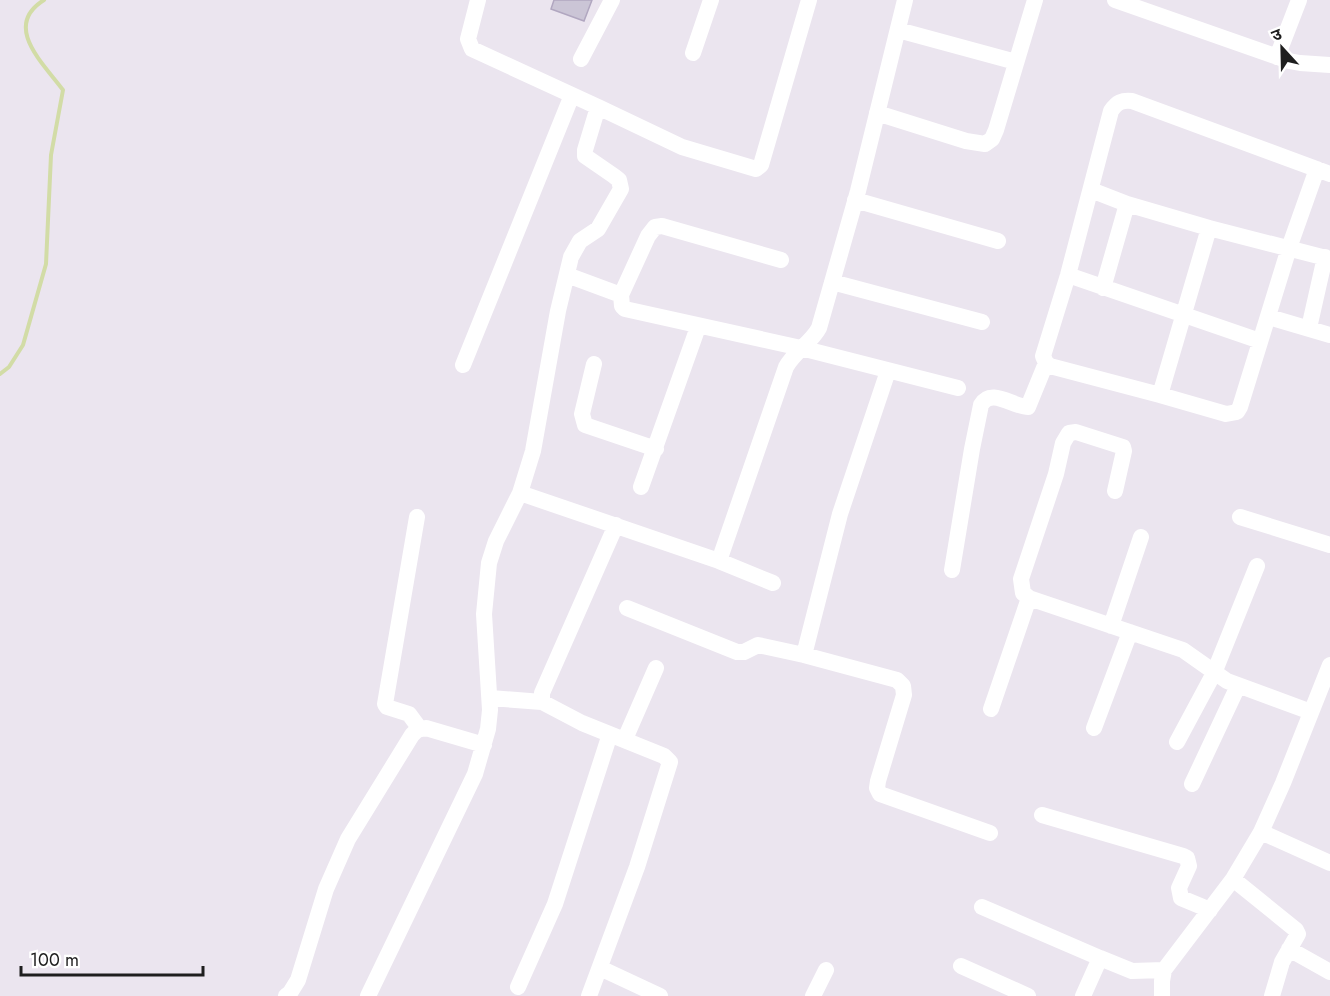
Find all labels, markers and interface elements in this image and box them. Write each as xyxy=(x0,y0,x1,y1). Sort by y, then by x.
north arrow xyxy=(1252,18,1312,78)
text: उ xyxy=(1268,22,1286,47)
scale bar xyxy=(21,939,202,977)
text: 100 m xyxy=(30,947,79,973)

